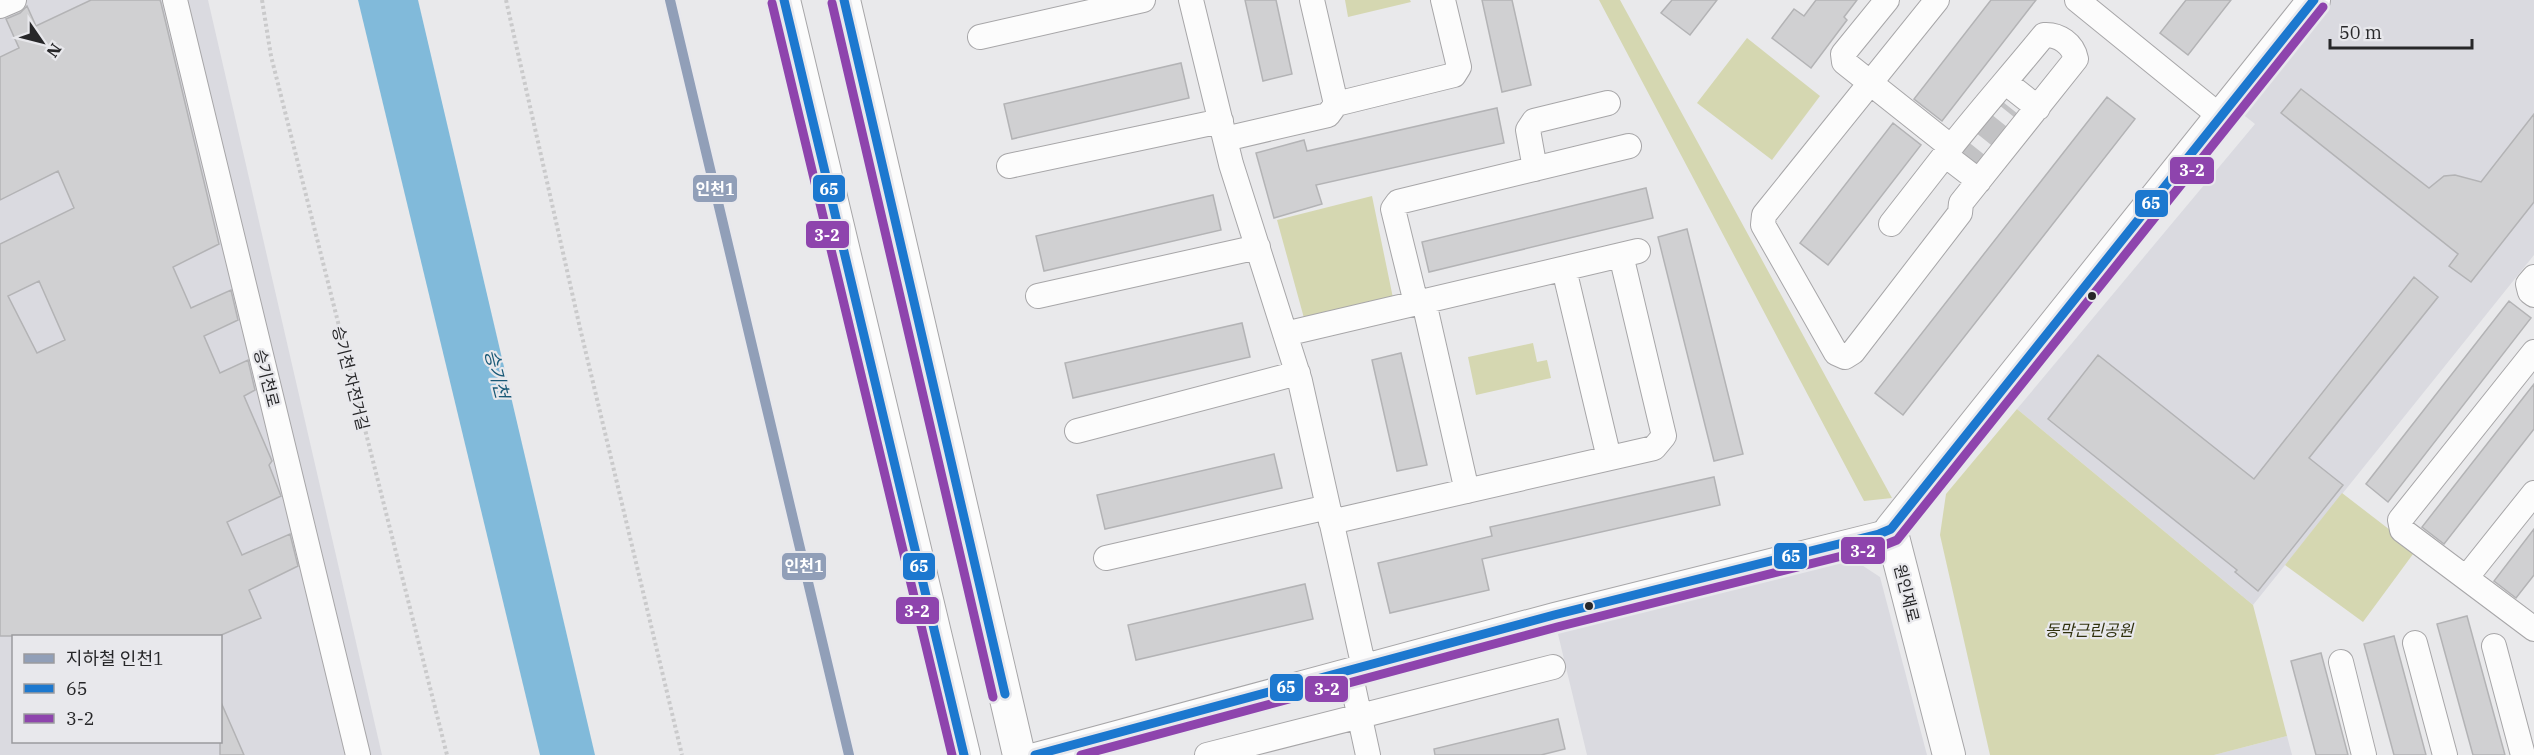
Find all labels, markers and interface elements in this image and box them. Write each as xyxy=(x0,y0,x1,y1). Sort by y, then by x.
north arrow xyxy=(12,12,72,72)
scale bar xyxy=(2330,12,2472,50)
text: 50 m xyxy=(2339,21,2382,44)
text: N xyxy=(42,40,66,62)
line badge: 3-2 xyxy=(2169,156,2215,185)
text: 3-2 xyxy=(2179,160,2205,180)
line badge: 인천1 xyxy=(692,174,738,203)
line badge: 65 xyxy=(812,174,846,203)
text: 인천1 xyxy=(695,179,735,199)
text: 65 xyxy=(819,179,839,199)
line badge: 65 xyxy=(2134,189,2169,218)
text: 65 xyxy=(2141,193,2161,213)
line badge: 3-2 xyxy=(805,220,850,249)
text: 3-2 xyxy=(814,225,840,245)
unlabelled marker xyxy=(2086,290,2098,302)
street label: 승기천 자전거길 xyxy=(328,324,374,432)
street label: 승기천로 xyxy=(250,347,284,409)
water label: 승기천 xyxy=(480,347,515,403)
line badge: 3-2 xyxy=(1840,536,1886,565)
text: 3-2 xyxy=(1850,541,1876,561)
line badge: 65 xyxy=(1773,542,1808,570)
text: 65 xyxy=(1781,546,1801,566)
line badge: 인천1 xyxy=(781,552,827,581)
line badge: 65 xyxy=(902,552,936,581)
text: 인천1 xyxy=(784,556,824,576)
text: 65 xyxy=(909,556,929,576)
street label: 원인재로 xyxy=(1890,562,1924,624)
line badge: 3-2 xyxy=(895,596,940,625)
unlabelled marker xyxy=(1583,600,1595,612)
text: 3-2 xyxy=(904,601,930,621)
park label: 동막근린공원 xyxy=(2045,620,2134,640)
legend xyxy=(12,635,222,743)
text: 지하철 인천1 xyxy=(66,647,164,670)
line badge: 65 xyxy=(1269,673,1304,702)
line badge: 3-2 xyxy=(1304,675,1349,703)
text: 65 xyxy=(66,677,88,700)
text: 65 xyxy=(1276,677,1296,697)
text: 3-2 xyxy=(1314,679,1340,699)
text: 3-2 xyxy=(66,707,95,730)

